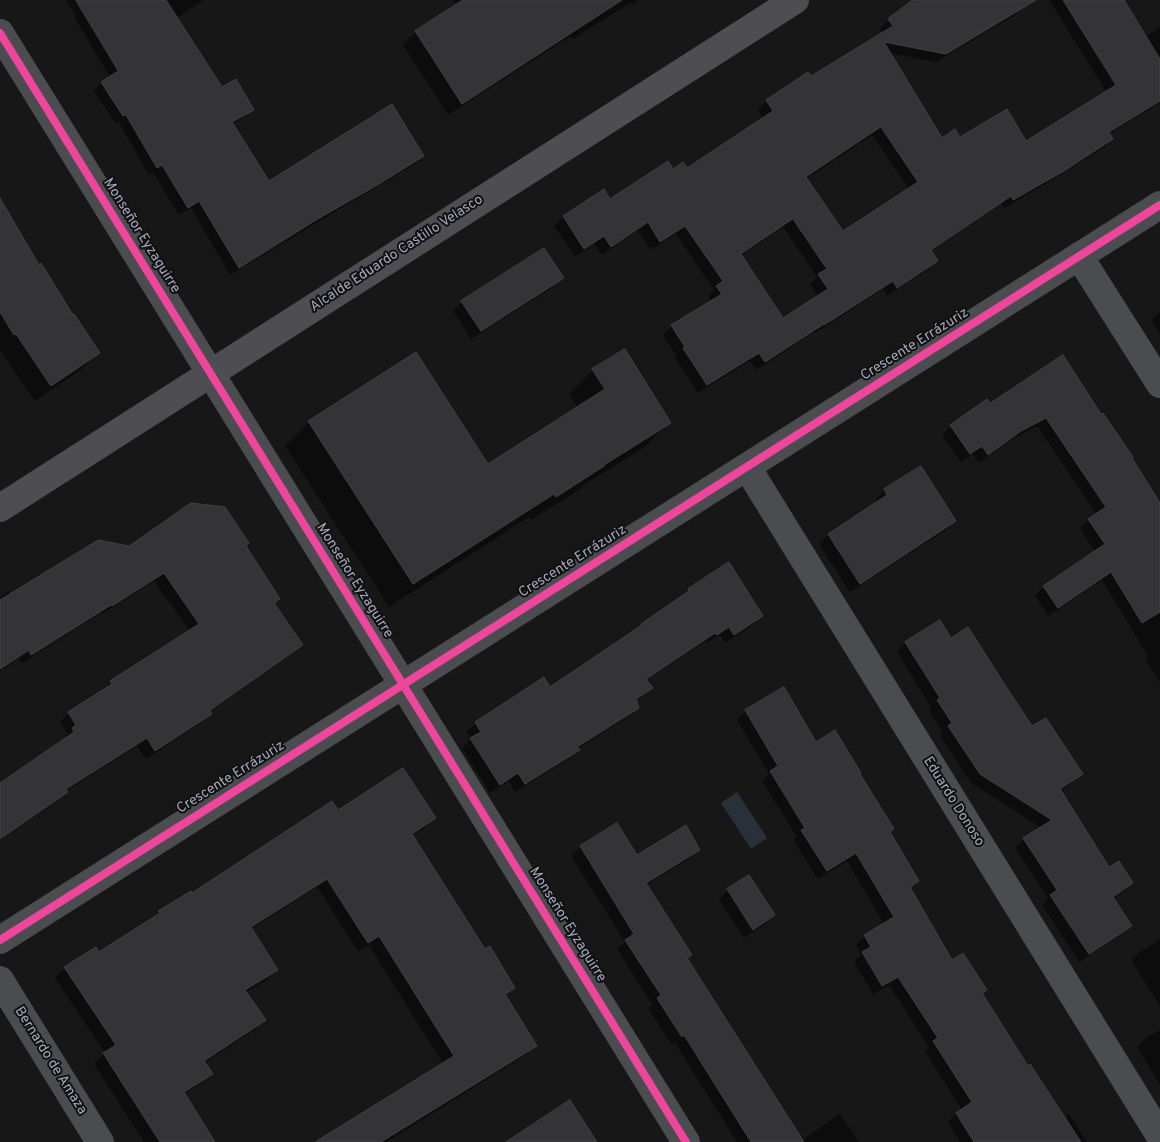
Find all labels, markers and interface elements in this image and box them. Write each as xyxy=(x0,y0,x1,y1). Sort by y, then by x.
street label: Monseñor Eyzaguirre xyxy=(99,175,183,297)
street label: Alcalde Eduardo Castillo Velasco xyxy=(307,192,487,316)
street label: Crescente Errázuriz xyxy=(858,305,972,385)
street label: Monseñor Eyzaguirre xyxy=(312,520,396,642)
street label: Crescente Errázuriz xyxy=(516,522,630,602)
street label: Crescente Errázuriz xyxy=(174,738,288,818)
street label: Eduardo Donoso xyxy=(919,754,987,850)
street label: Monseñor Eyzaguirre xyxy=(525,864,609,986)
street label: Bernardo de Amaza xyxy=(10,1004,90,1118)

